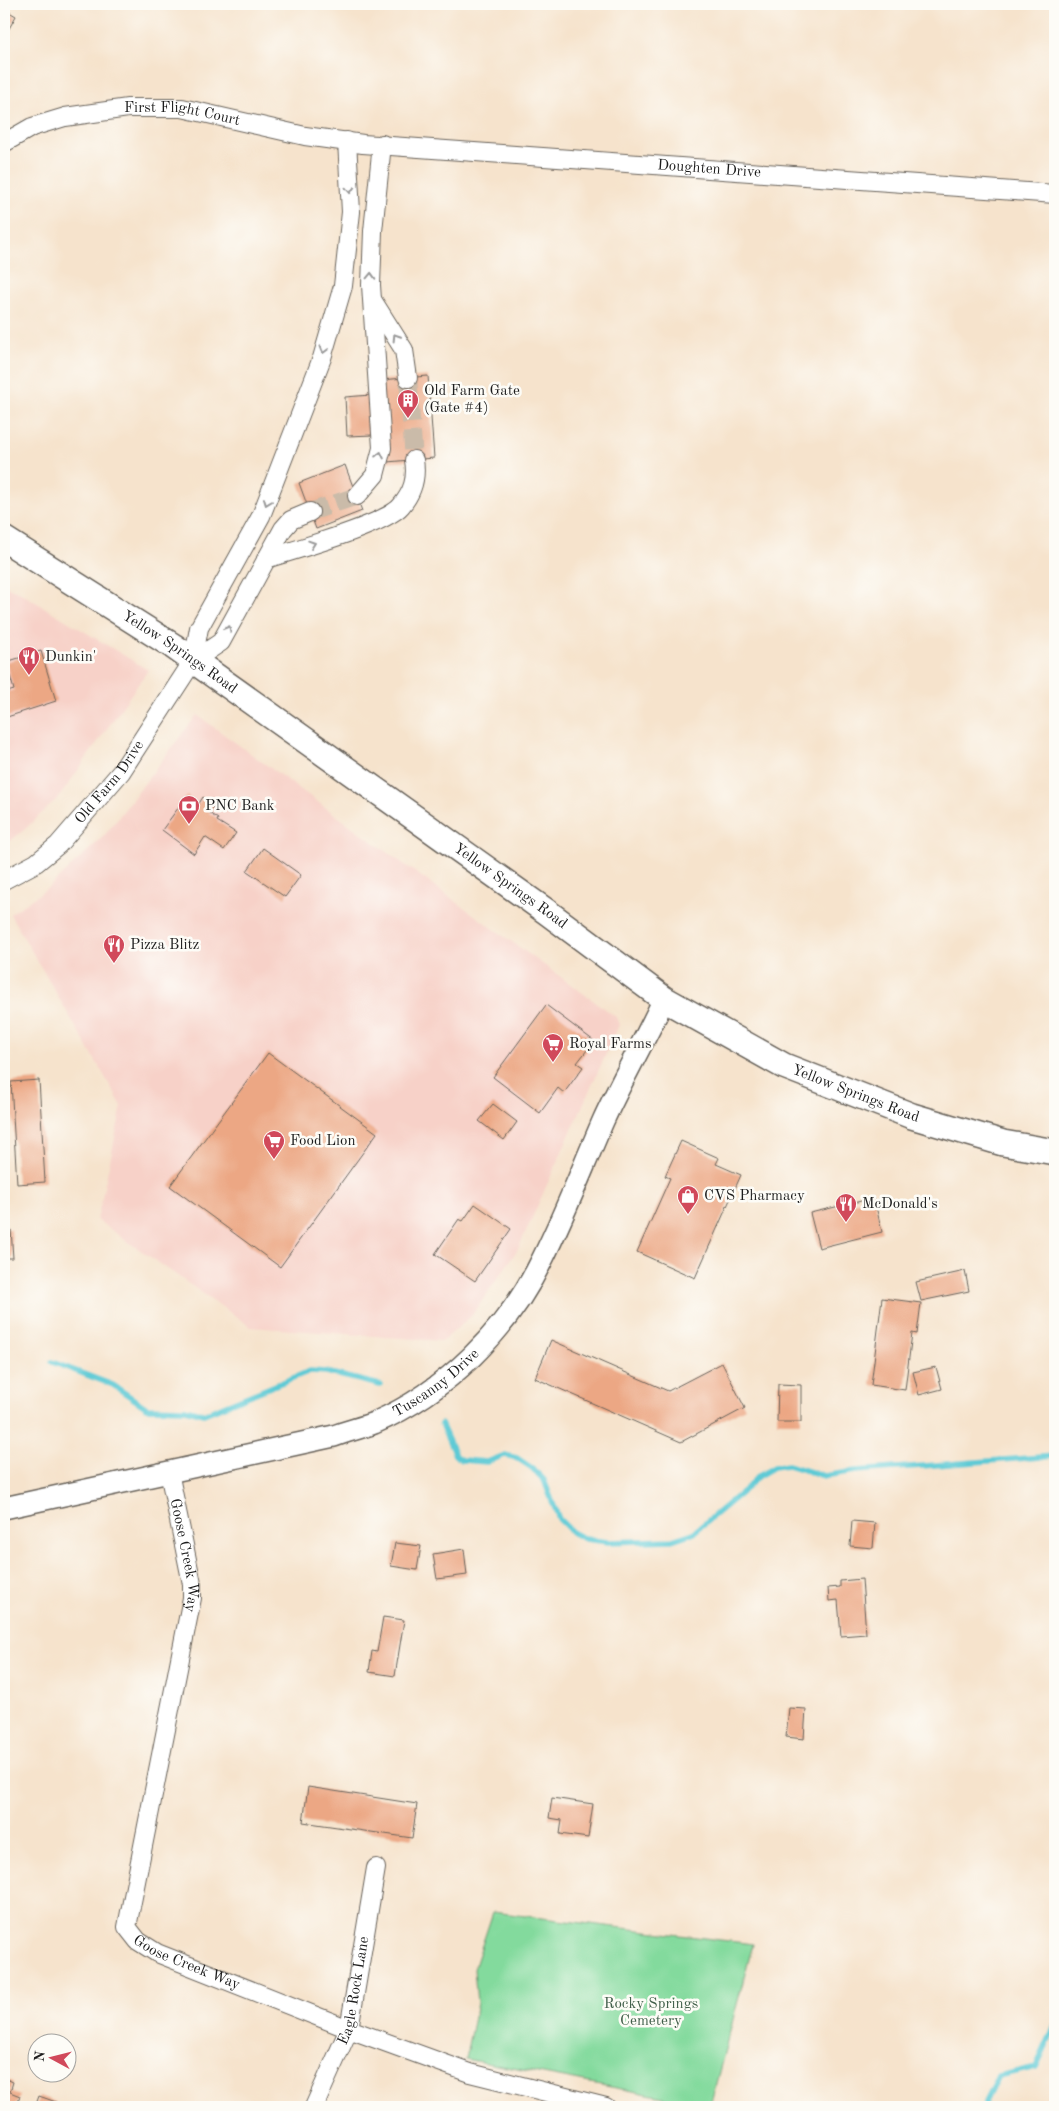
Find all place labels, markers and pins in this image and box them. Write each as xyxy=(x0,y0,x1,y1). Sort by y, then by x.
place label: Old Farm Gate (Gate #4) xyxy=(424,384,520,416)
building icon: Old Farm Gate (Gate #4) xyxy=(396,388,420,419)
restaurant icon: Dunkin' xyxy=(17,645,41,676)
place label: Dunkin' xyxy=(45,650,96,665)
bank icon: PNC Bank xyxy=(177,794,201,825)
place label: PNC Bank xyxy=(205,799,275,814)
restaurant icon: Pizza Blitz xyxy=(102,933,126,964)
place label: Pizza Blitz xyxy=(130,938,199,953)
supermarket icon: Royal Farms xyxy=(541,1032,565,1063)
place label: Royal Farms xyxy=(569,1037,651,1052)
supermarket icon: Food Lion xyxy=(262,1129,286,1160)
place label: Food Lion xyxy=(290,1134,356,1149)
shop icon: CVS Pharmacy xyxy=(676,1184,700,1215)
place label: CVS Pharmacy xyxy=(704,1189,805,1204)
restaurant icon: McDonald's xyxy=(834,1192,858,1223)
place label: McDonald's xyxy=(862,1197,938,1212)

